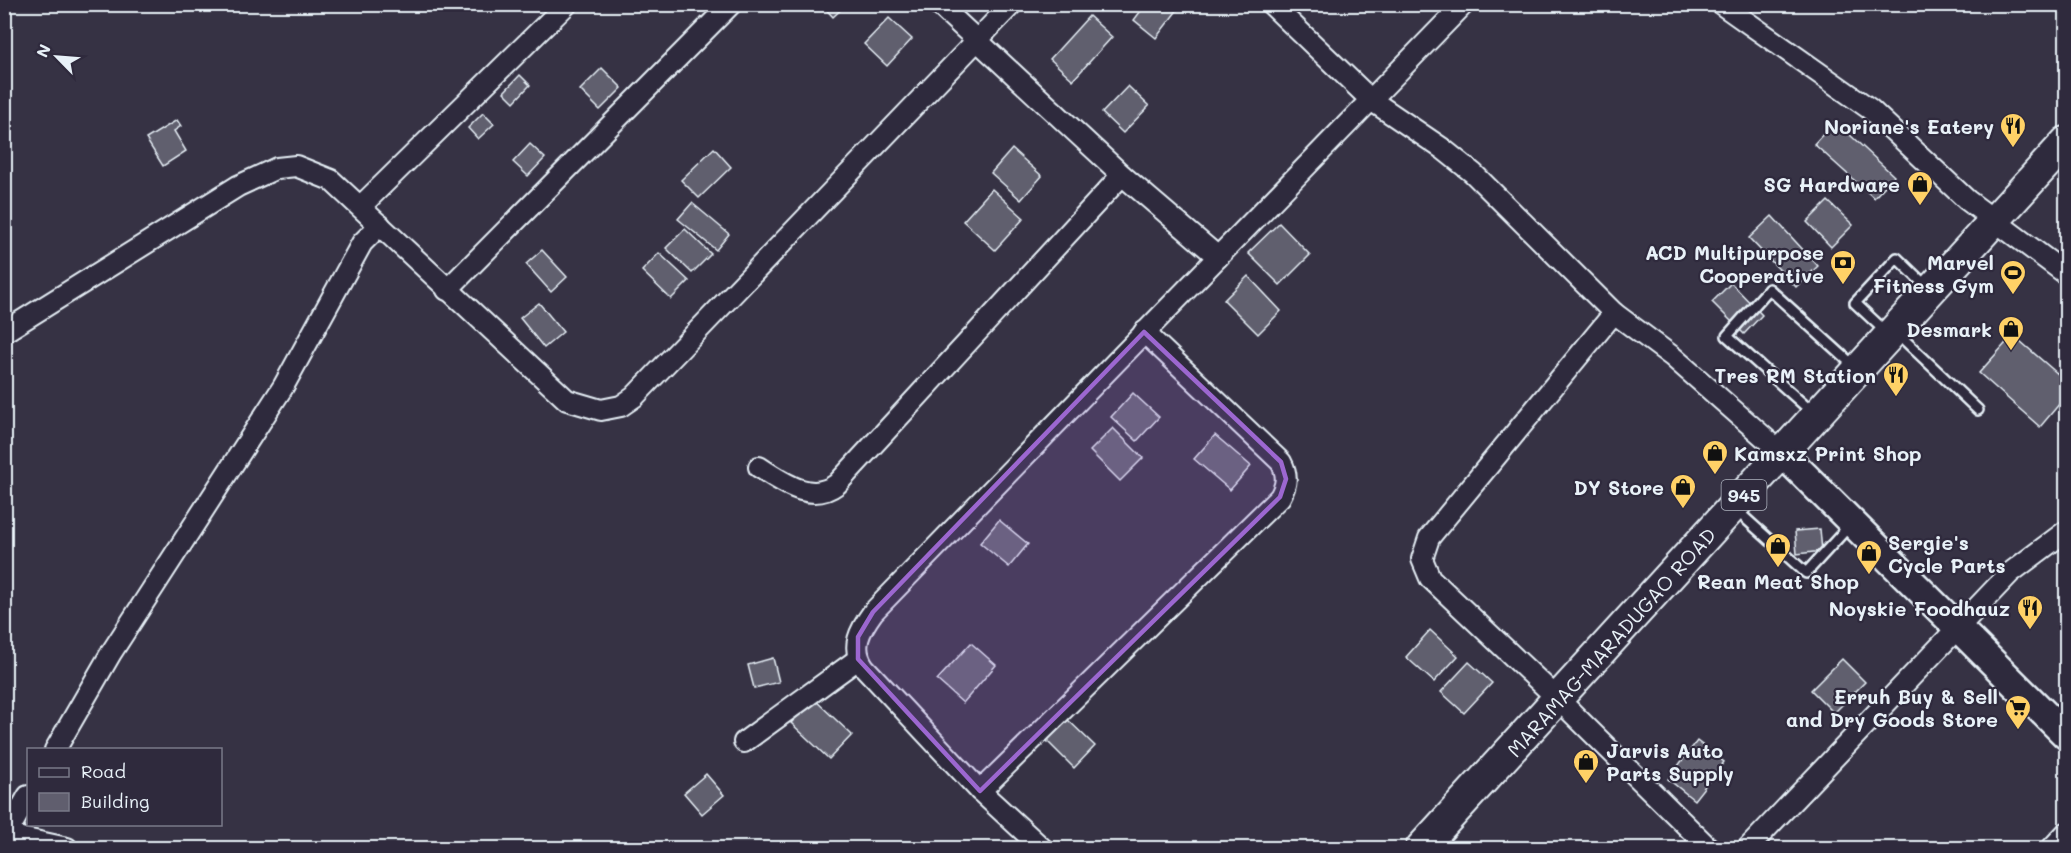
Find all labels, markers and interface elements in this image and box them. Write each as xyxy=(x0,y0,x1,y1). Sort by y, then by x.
north arrow xyxy=(27,27,87,87)
text: N xyxy=(31,41,55,60)
restaurant icon: Noriane's Eatery xyxy=(1998,111,2028,149)
place label: Noriane's Eatery xyxy=(1824,113,1994,139)
shop icon: SG Hardware xyxy=(1905,169,1935,207)
place label: SG Hardware xyxy=(1763,171,1900,197)
place label: ACD Multipurpose Cooperative xyxy=(1645,239,1824,288)
bank icon: ACD Multipurpose Cooperative xyxy=(1828,248,1858,286)
place label: Marvel Fitness Gym xyxy=(1873,249,1994,298)
sports icon: Marvel Fitness Gym xyxy=(1998,258,2028,296)
shop icon: Desmark xyxy=(1996,314,2026,352)
place label: Desmark xyxy=(1906,316,1992,342)
restaurant icon: Tres RM Station xyxy=(1881,360,1911,398)
place label: Tres RM Station xyxy=(1714,362,1876,388)
shop icon: Kamsxz Print Shop xyxy=(1700,438,1730,476)
place label: Kamsxz Print Shop xyxy=(1734,440,1922,466)
shop icon: DY Store xyxy=(1668,472,1698,510)
place label: DY Store xyxy=(1573,474,1664,500)
road number: 945 xyxy=(1722,480,1766,510)
street label: MARAMAG-MARADUGAO ROAD xyxy=(1501,522,1721,762)
place label: Sergie's Cycle Parts xyxy=(1888,529,2005,578)
shop icon: Rean Meat Shop xyxy=(1763,531,1793,569)
shop icon: Sergie's Cycle Parts xyxy=(1854,538,1884,576)
place label: Rean Meat Shop xyxy=(1697,568,1859,594)
restaurant icon: Noyskie Foodhauz xyxy=(2015,593,2045,631)
place label: Noyskie Foodhauz xyxy=(1829,595,2010,621)
place label: Erruh Buy & Sell and Dry Goods Store xyxy=(1786,683,1998,732)
supermarket icon: Erruh Buy & Sell and Dry Goods Store xyxy=(2003,693,2033,731)
place label: Jarvis Auto Parts Supply xyxy=(1606,737,1734,786)
shop icon: Jarvis Auto Parts Supply xyxy=(1571,747,1601,785)
legend xyxy=(27,748,222,826)
text: Road xyxy=(81,759,126,783)
text: Building xyxy=(81,789,149,813)

